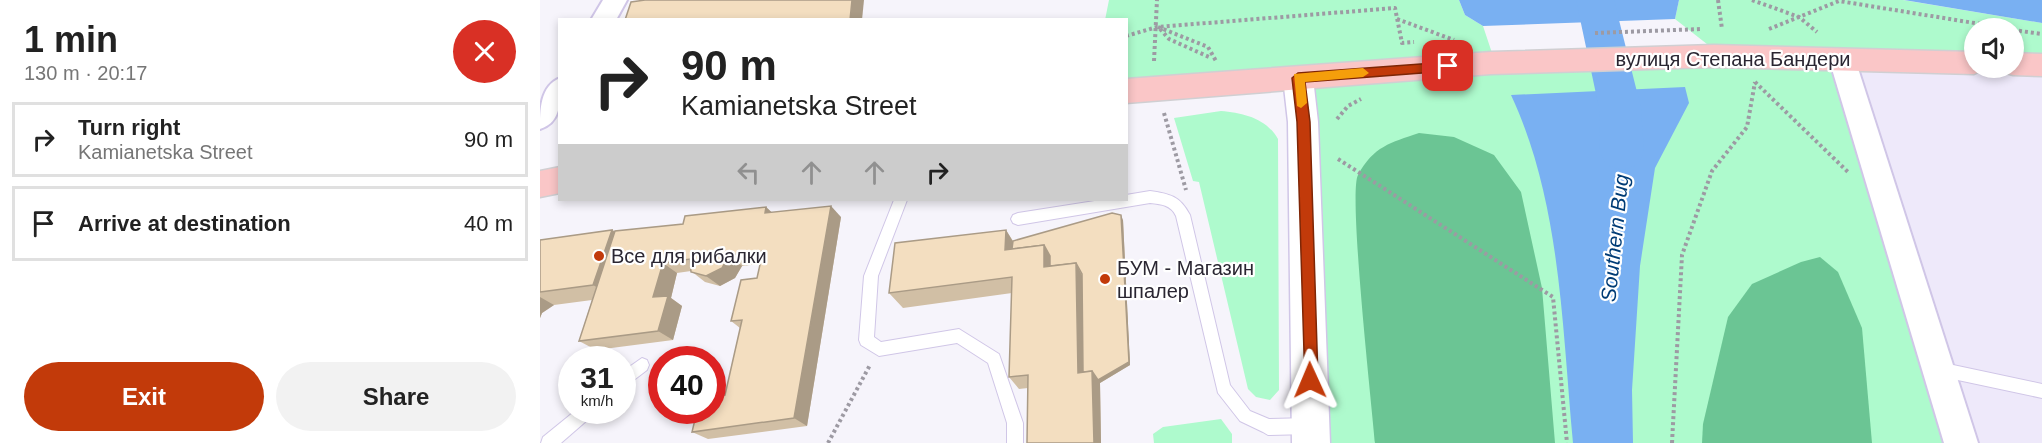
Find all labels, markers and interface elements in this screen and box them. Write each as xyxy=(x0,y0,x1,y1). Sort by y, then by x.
map controls xyxy=(1964,18,2024,78)
button: sound xyxy=(1964,18,2024,78)
text: 1 min xyxy=(24,19,118,60)
button: close xyxy=(453,20,516,83)
pin xyxy=(1422,40,1473,91)
icon: right xyxy=(582,42,660,120)
text: 90 m xyxy=(681,42,777,89)
street label: вулиця Степана Бандери xyxy=(1616,48,1851,70)
icon: arrive xyxy=(1431,49,1464,82)
text: 130 m · 20:17 xyxy=(24,62,147,84)
text: Kamianetska Street xyxy=(681,91,917,121)
text: Turn right xyxy=(78,115,180,140)
icon: right xyxy=(27,123,60,156)
text: 90 m xyxy=(464,127,513,152)
text: Kamianetska Street xyxy=(78,141,253,163)
icon: left xyxy=(732,156,765,189)
icon: ahead xyxy=(795,156,828,189)
icon: ahead xyxy=(858,156,891,189)
icon: right xyxy=(921,156,954,189)
water label: Southern Bug xyxy=(1596,173,1633,303)
icon: arrive xyxy=(27,207,60,240)
text: Arrive at destination xyxy=(78,211,291,236)
text: 40 m xyxy=(464,211,513,236)
place label: Все для рибалки xyxy=(611,245,767,267)
marker: Все для рибалки xyxy=(592,249,606,263)
place label: БУМ - Магазин шпалер xyxy=(1117,257,1254,302)
marker: БУМ - Магазин шпалер xyxy=(1098,272,1112,286)
speed limit sign: 40 xyxy=(648,346,726,424)
position arrow xyxy=(1278,348,1342,412)
text: 31 xyxy=(580,361,614,394)
button: Exit xyxy=(24,362,264,431)
button: Share xyxy=(276,362,516,431)
text: km/h xyxy=(581,392,613,409)

